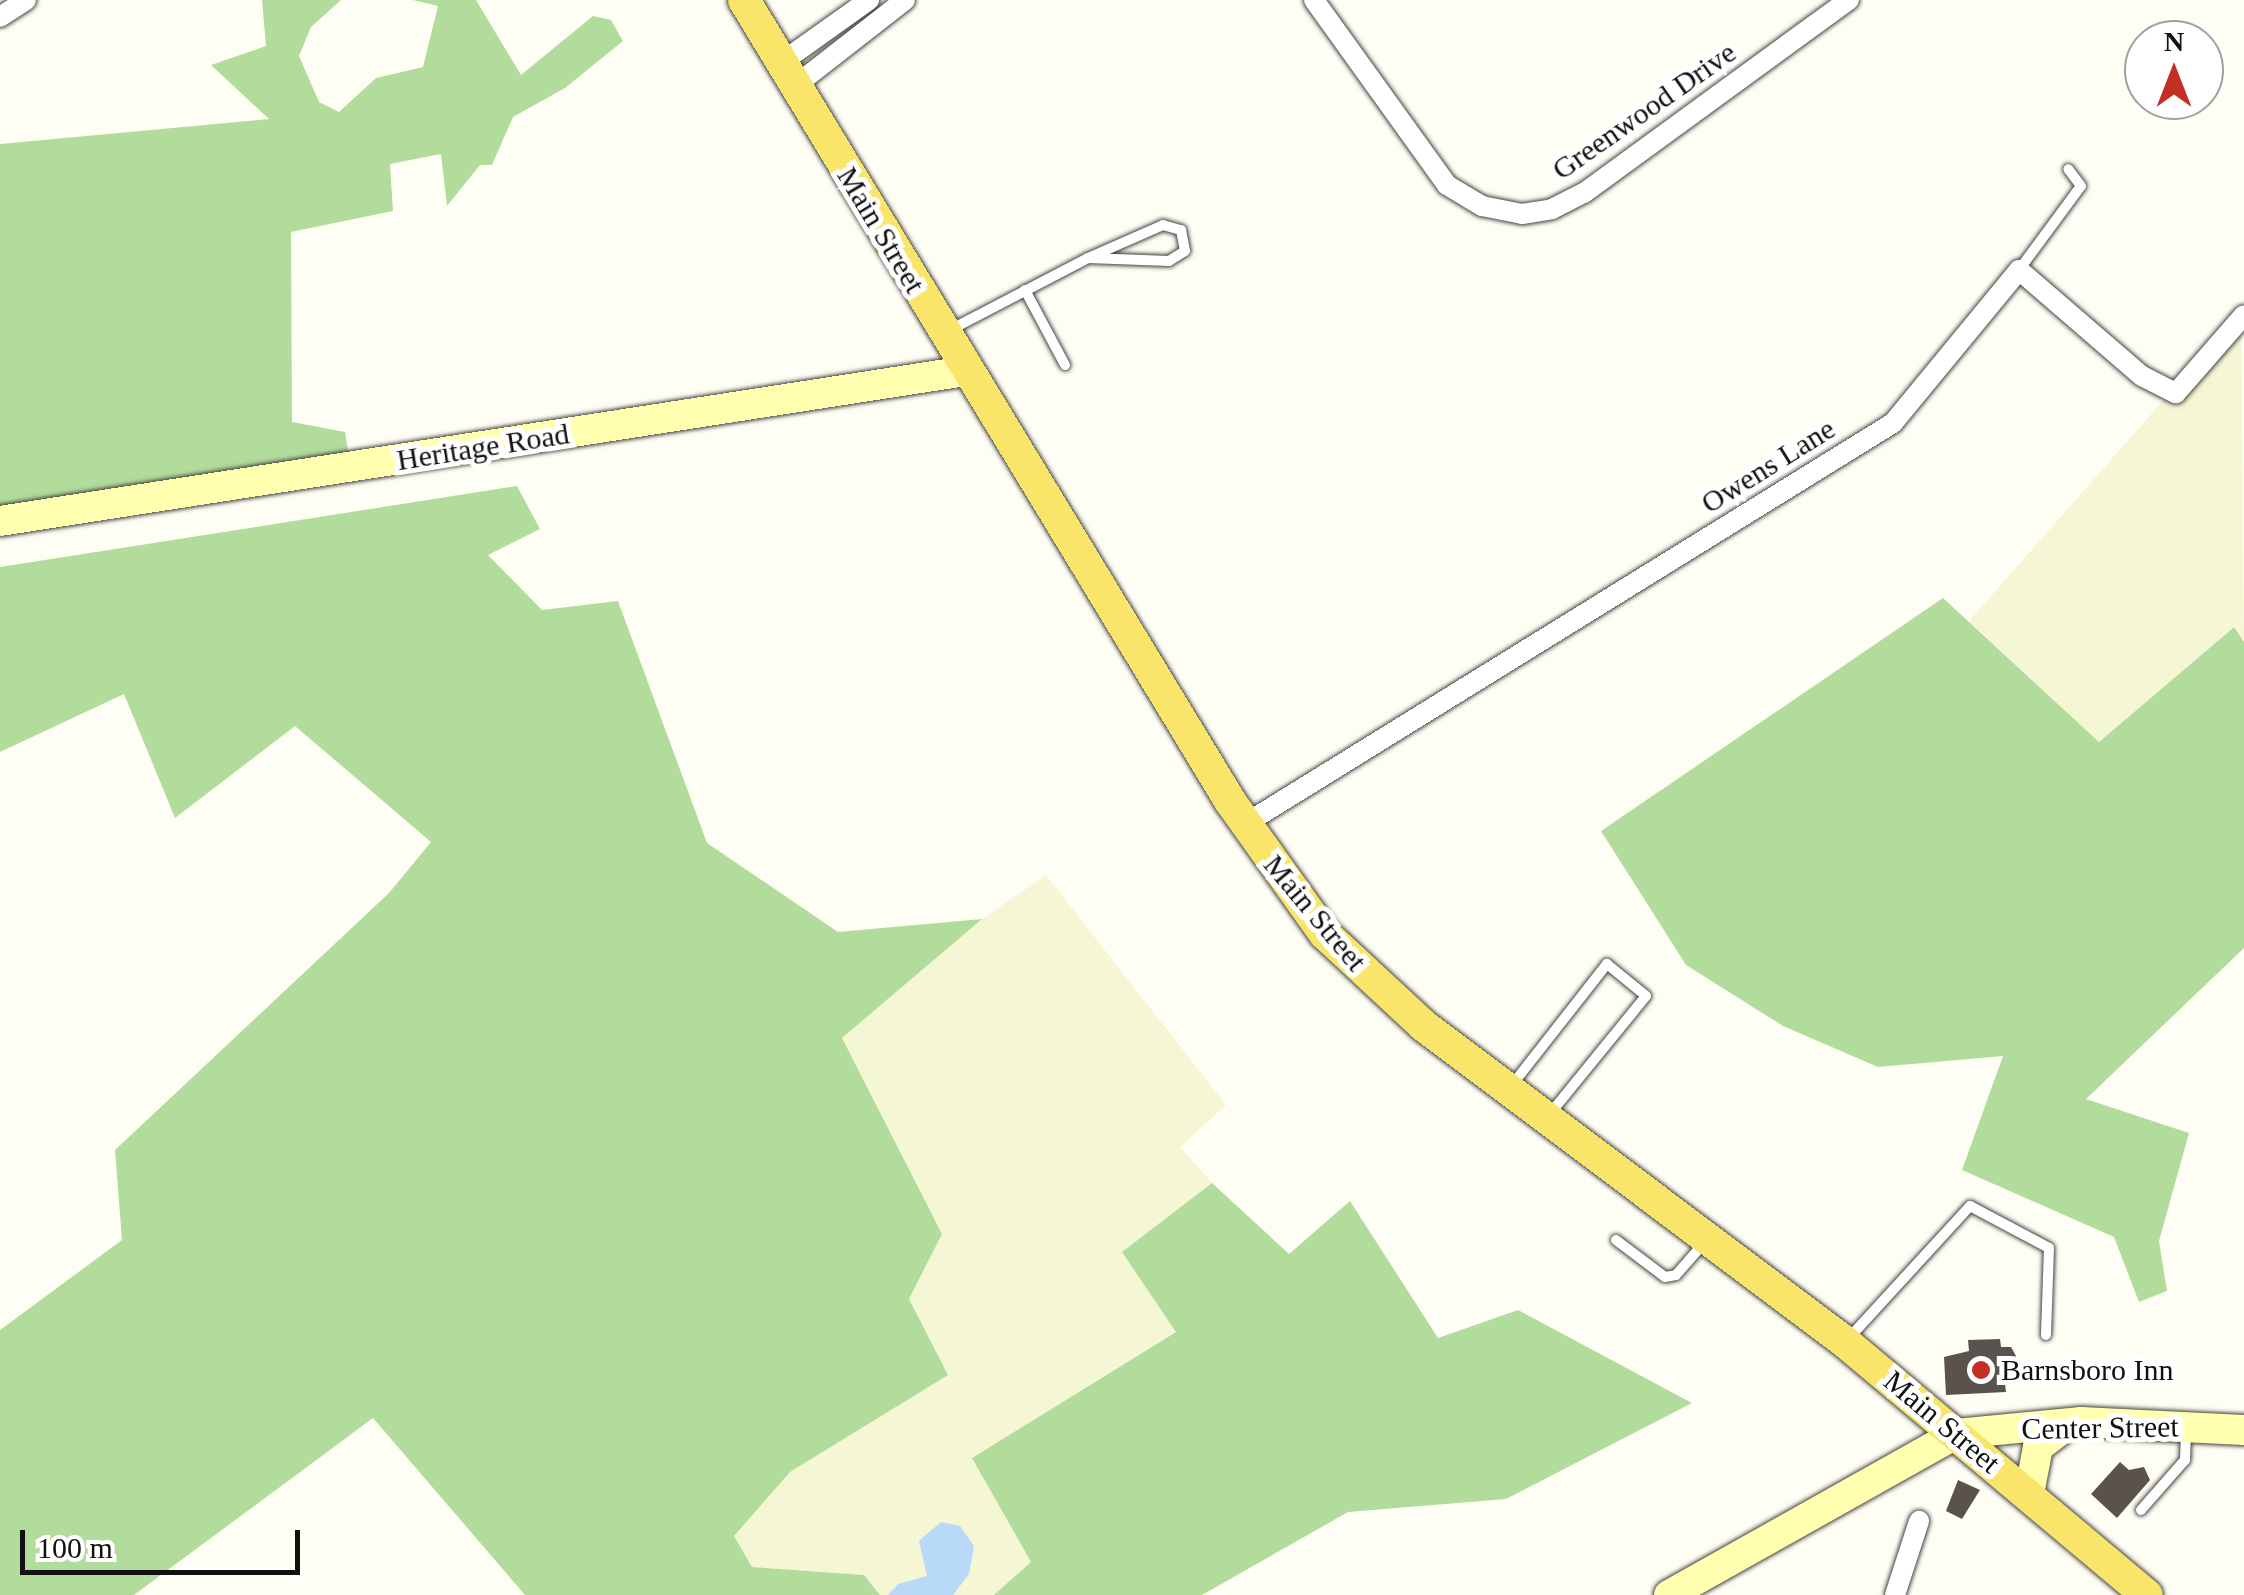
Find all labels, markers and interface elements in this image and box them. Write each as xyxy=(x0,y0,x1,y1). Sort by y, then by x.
north arrow xyxy=(2124,20,2224,120)
text: N xyxy=(2164,26,2184,57)
street label: Greenwood Drive xyxy=(1545,34,1743,188)
street label: Main Street xyxy=(829,160,933,300)
street label: Owens Lane xyxy=(1695,411,1841,521)
street label: Heritage Road xyxy=(394,416,572,478)
street label: Main Street xyxy=(1256,847,1374,979)
place label: Barnsboro Inn xyxy=(2001,1352,2173,1388)
marker: Barnsboro Inn xyxy=(1970,1359,1992,1381)
street label: Main Street xyxy=(1876,1363,2008,1481)
street label: Center Street xyxy=(2021,1409,2179,1447)
scale bar xyxy=(25,1510,305,1572)
text: 100 m xyxy=(37,1531,113,1564)

